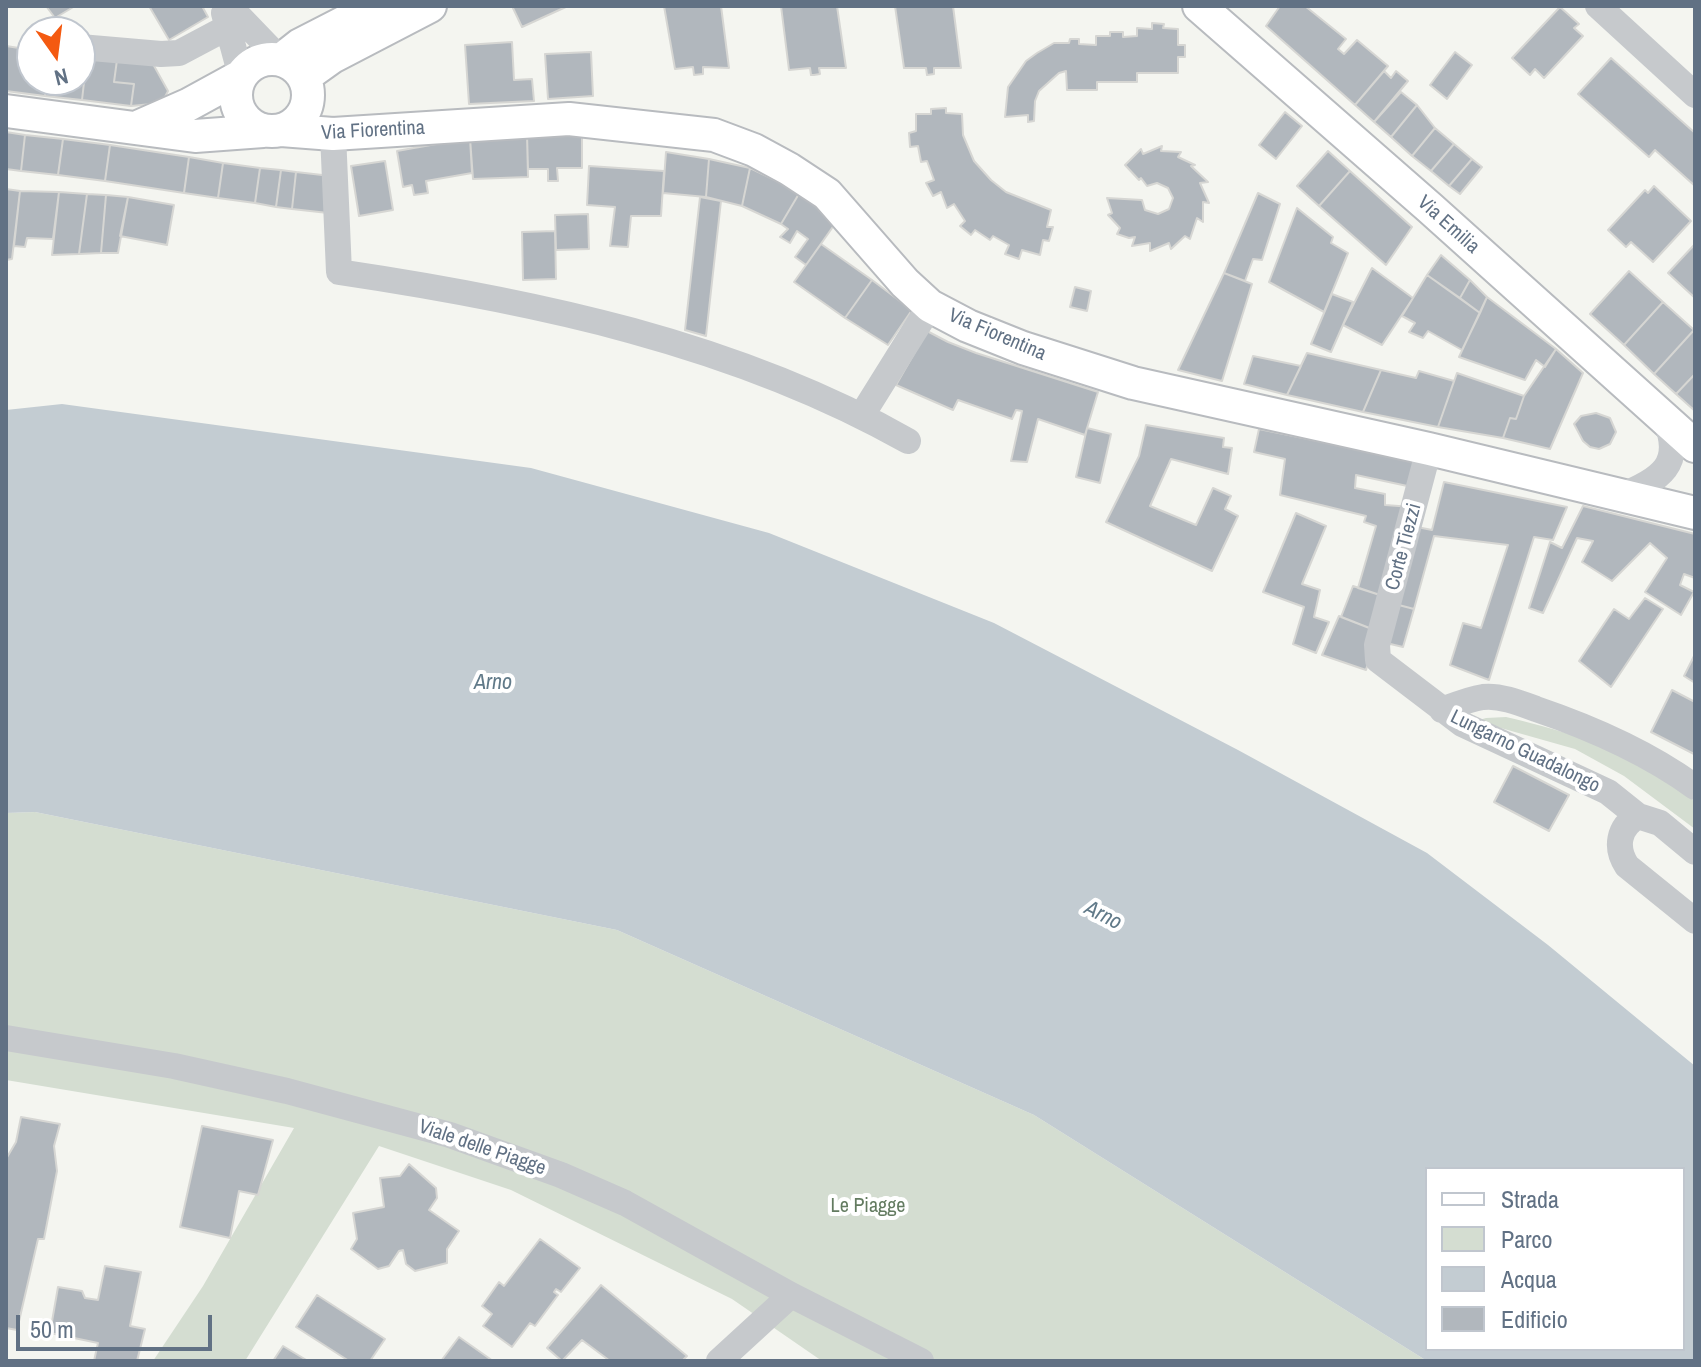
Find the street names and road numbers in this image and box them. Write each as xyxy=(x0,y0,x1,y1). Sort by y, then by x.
street label: Via Fiorentina xyxy=(321,116,425,146)
street label: Via Emilia xyxy=(1412,191,1484,259)
street label: Via Fiorentina xyxy=(945,304,1049,366)
street label: Corte Tiezzi xyxy=(1381,501,1427,593)
street label: Lungarno Guadalongo xyxy=(1446,705,1604,799)
street label: Viale delle Piagge xyxy=(415,1115,549,1181)

